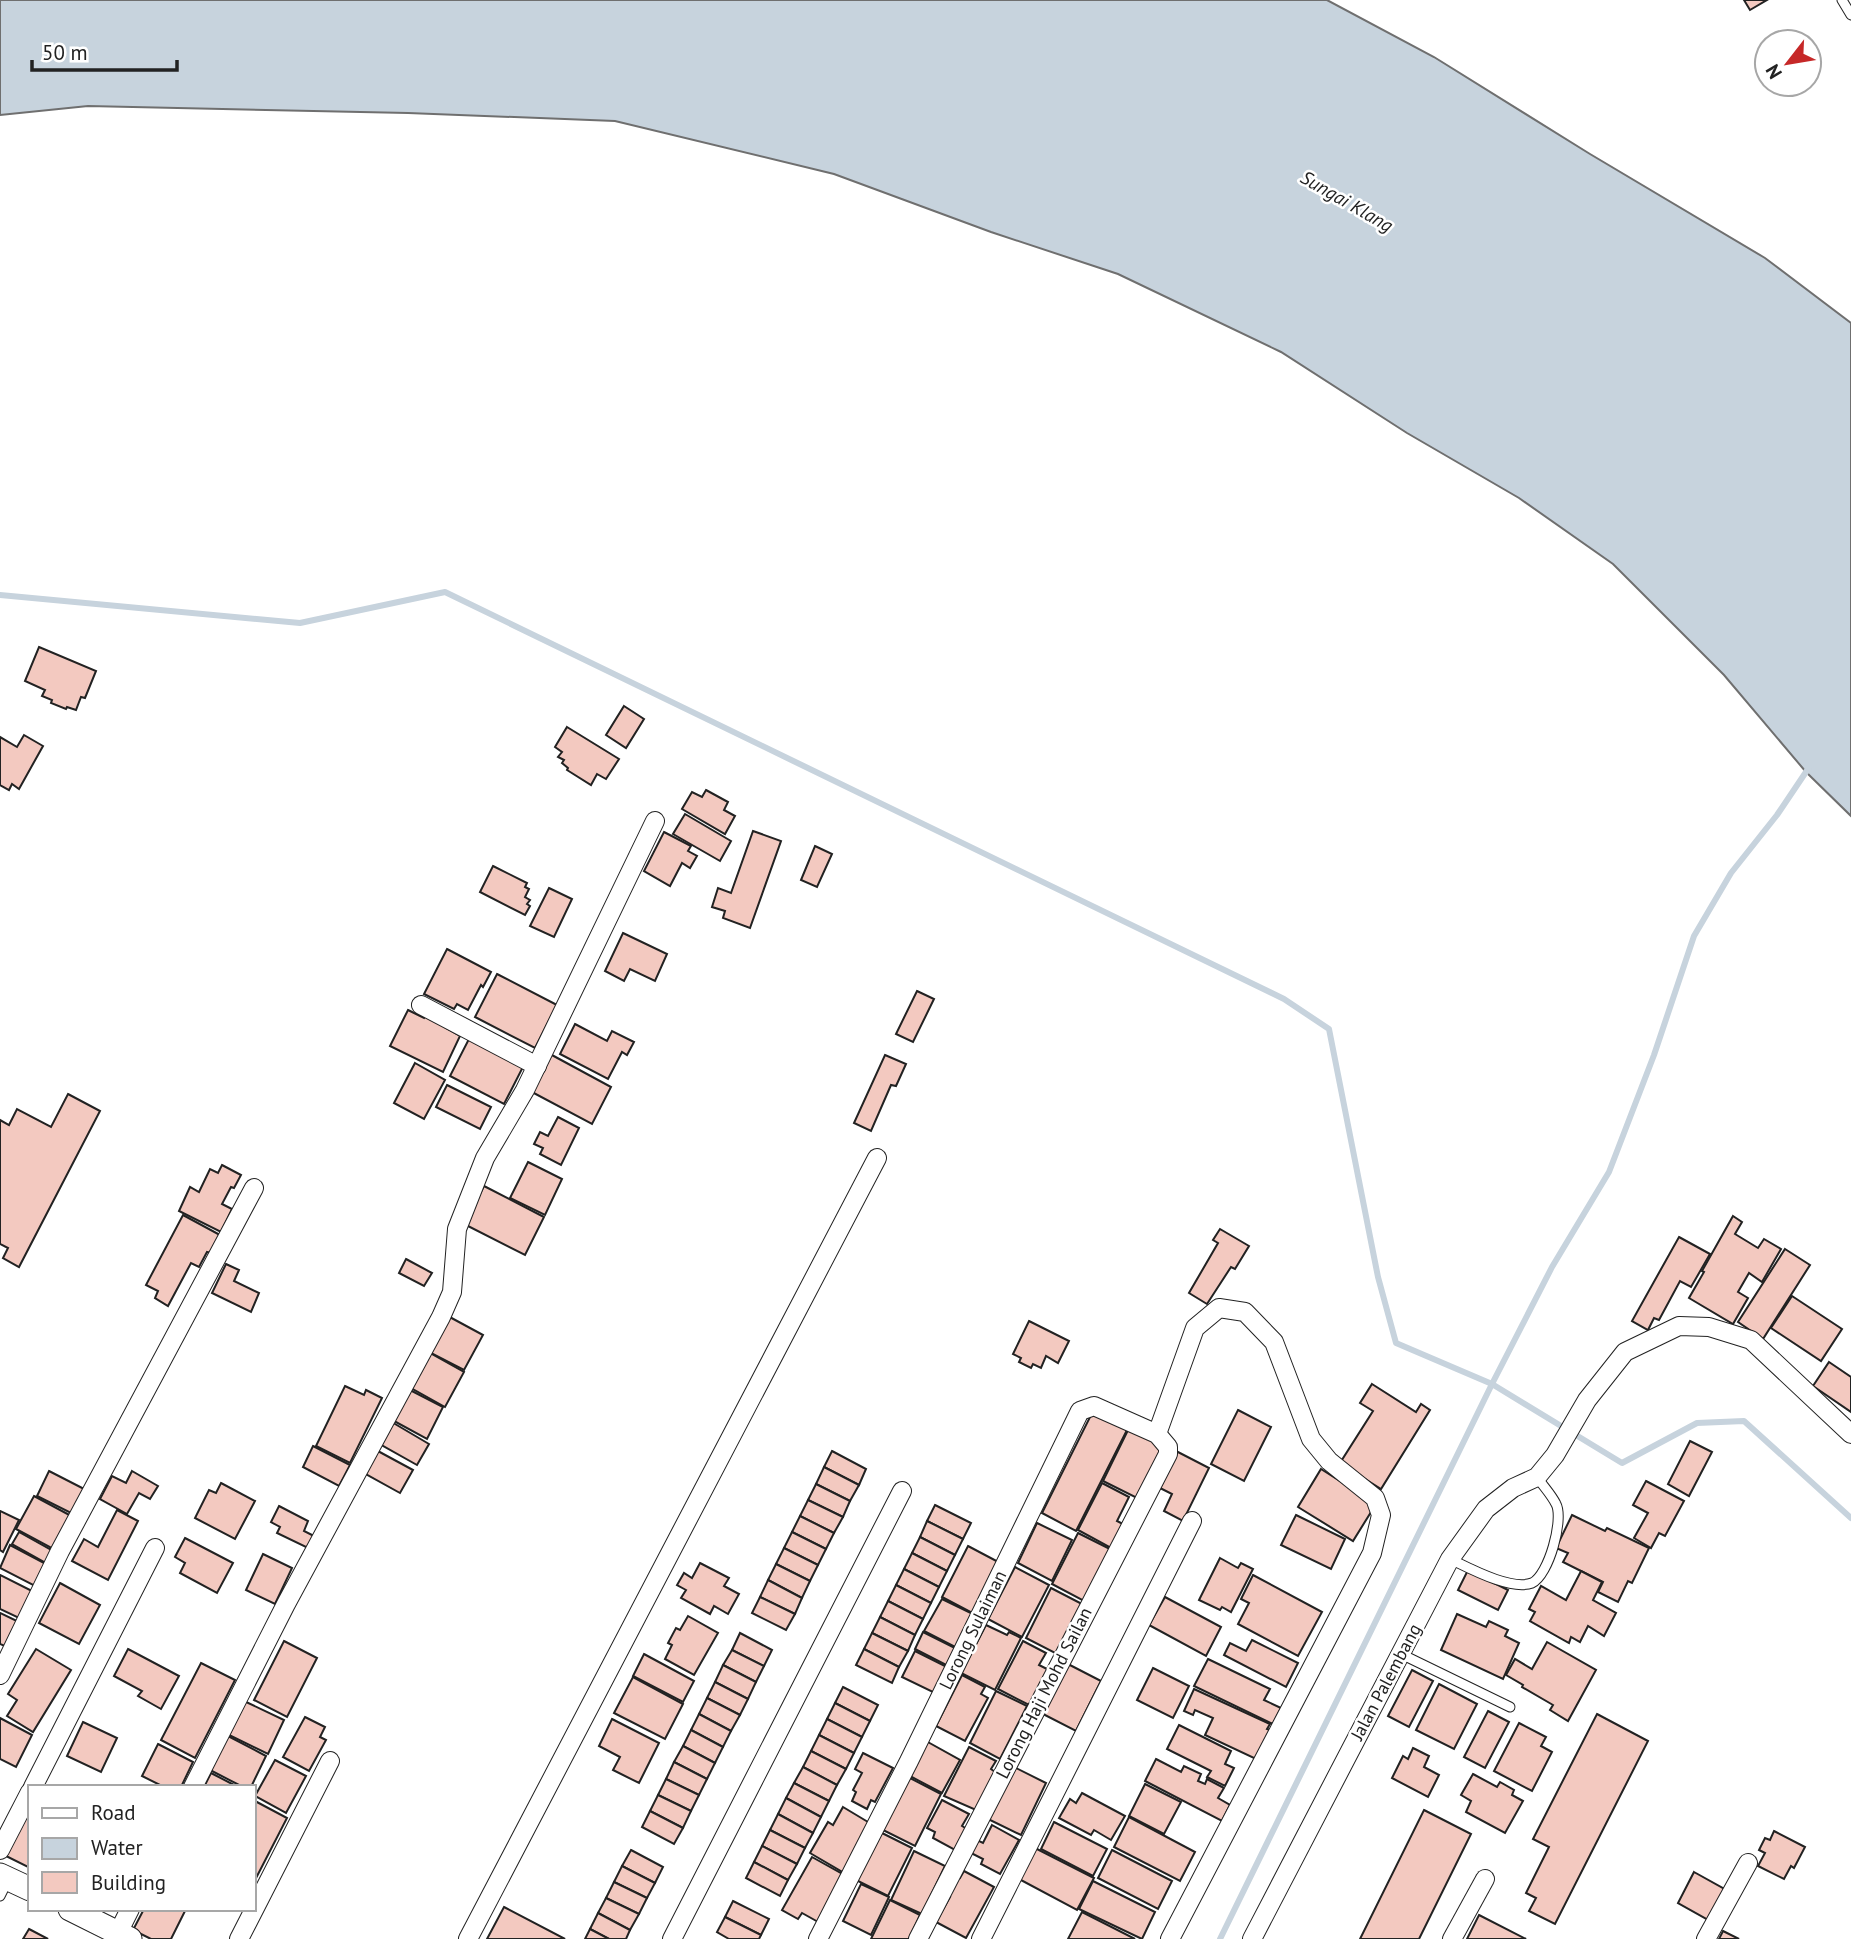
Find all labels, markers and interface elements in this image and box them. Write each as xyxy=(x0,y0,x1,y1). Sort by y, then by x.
scale bar xyxy=(32,28,177,72)
north arrow xyxy=(1753,28,1823,98)
text: 50 m xyxy=(42,39,88,66)
text: N xyxy=(1760,60,1787,83)
water label: Sungai Klang xyxy=(1296,165,1398,237)
street label: Lorong Sulaiman xyxy=(934,1566,1011,1693)
street label: Lorong Haji Mohd Sailan xyxy=(990,1603,1097,1782)
street label: Jalan Palembang xyxy=(1345,1620,1426,1745)
legend xyxy=(28,1785,256,1911)
text: Road xyxy=(91,1799,135,1826)
text: Water xyxy=(91,1834,143,1861)
text: Building xyxy=(91,1869,166,1896)

